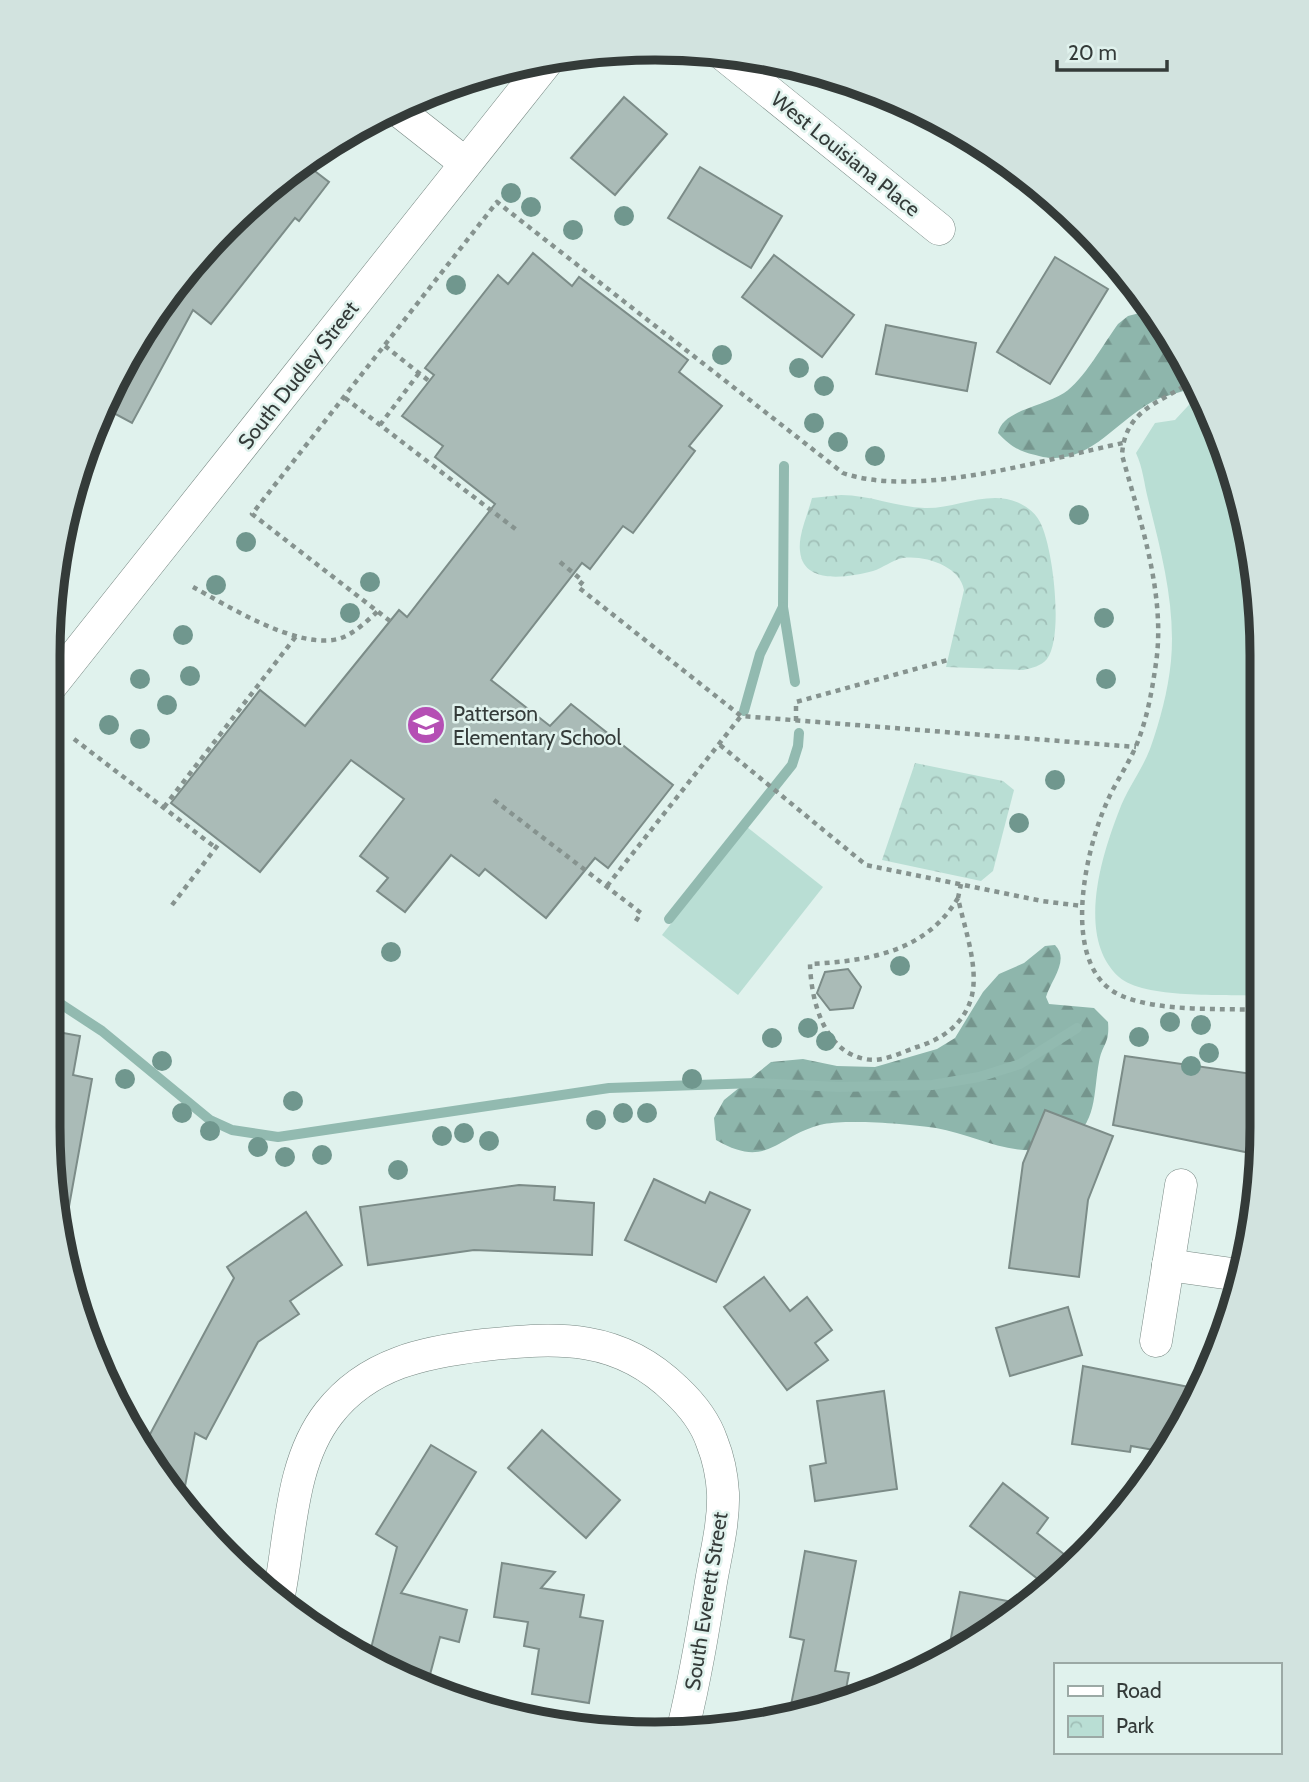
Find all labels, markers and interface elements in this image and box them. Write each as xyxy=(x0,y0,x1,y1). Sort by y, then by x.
scale bar xyxy=(1057,28,1167,72)
text: 20 m xyxy=(1068,40,1117,65)
street label: West Louisiana Place xyxy=(766,86,926,222)
street label: South Dudley Street xyxy=(233,296,363,454)
place label: Patterson Elementary School xyxy=(453,701,621,750)
school or university icon: Patterson Elementary School xyxy=(405,704,447,746)
street label: South Everett Street xyxy=(680,1510,732,1692)
legend xyxy=(1054,1663,1281,1754)
text: Road xyxy=(1116,1678,1162,1703)
text: Park xyxy=(1116,1713,1154,1738)

